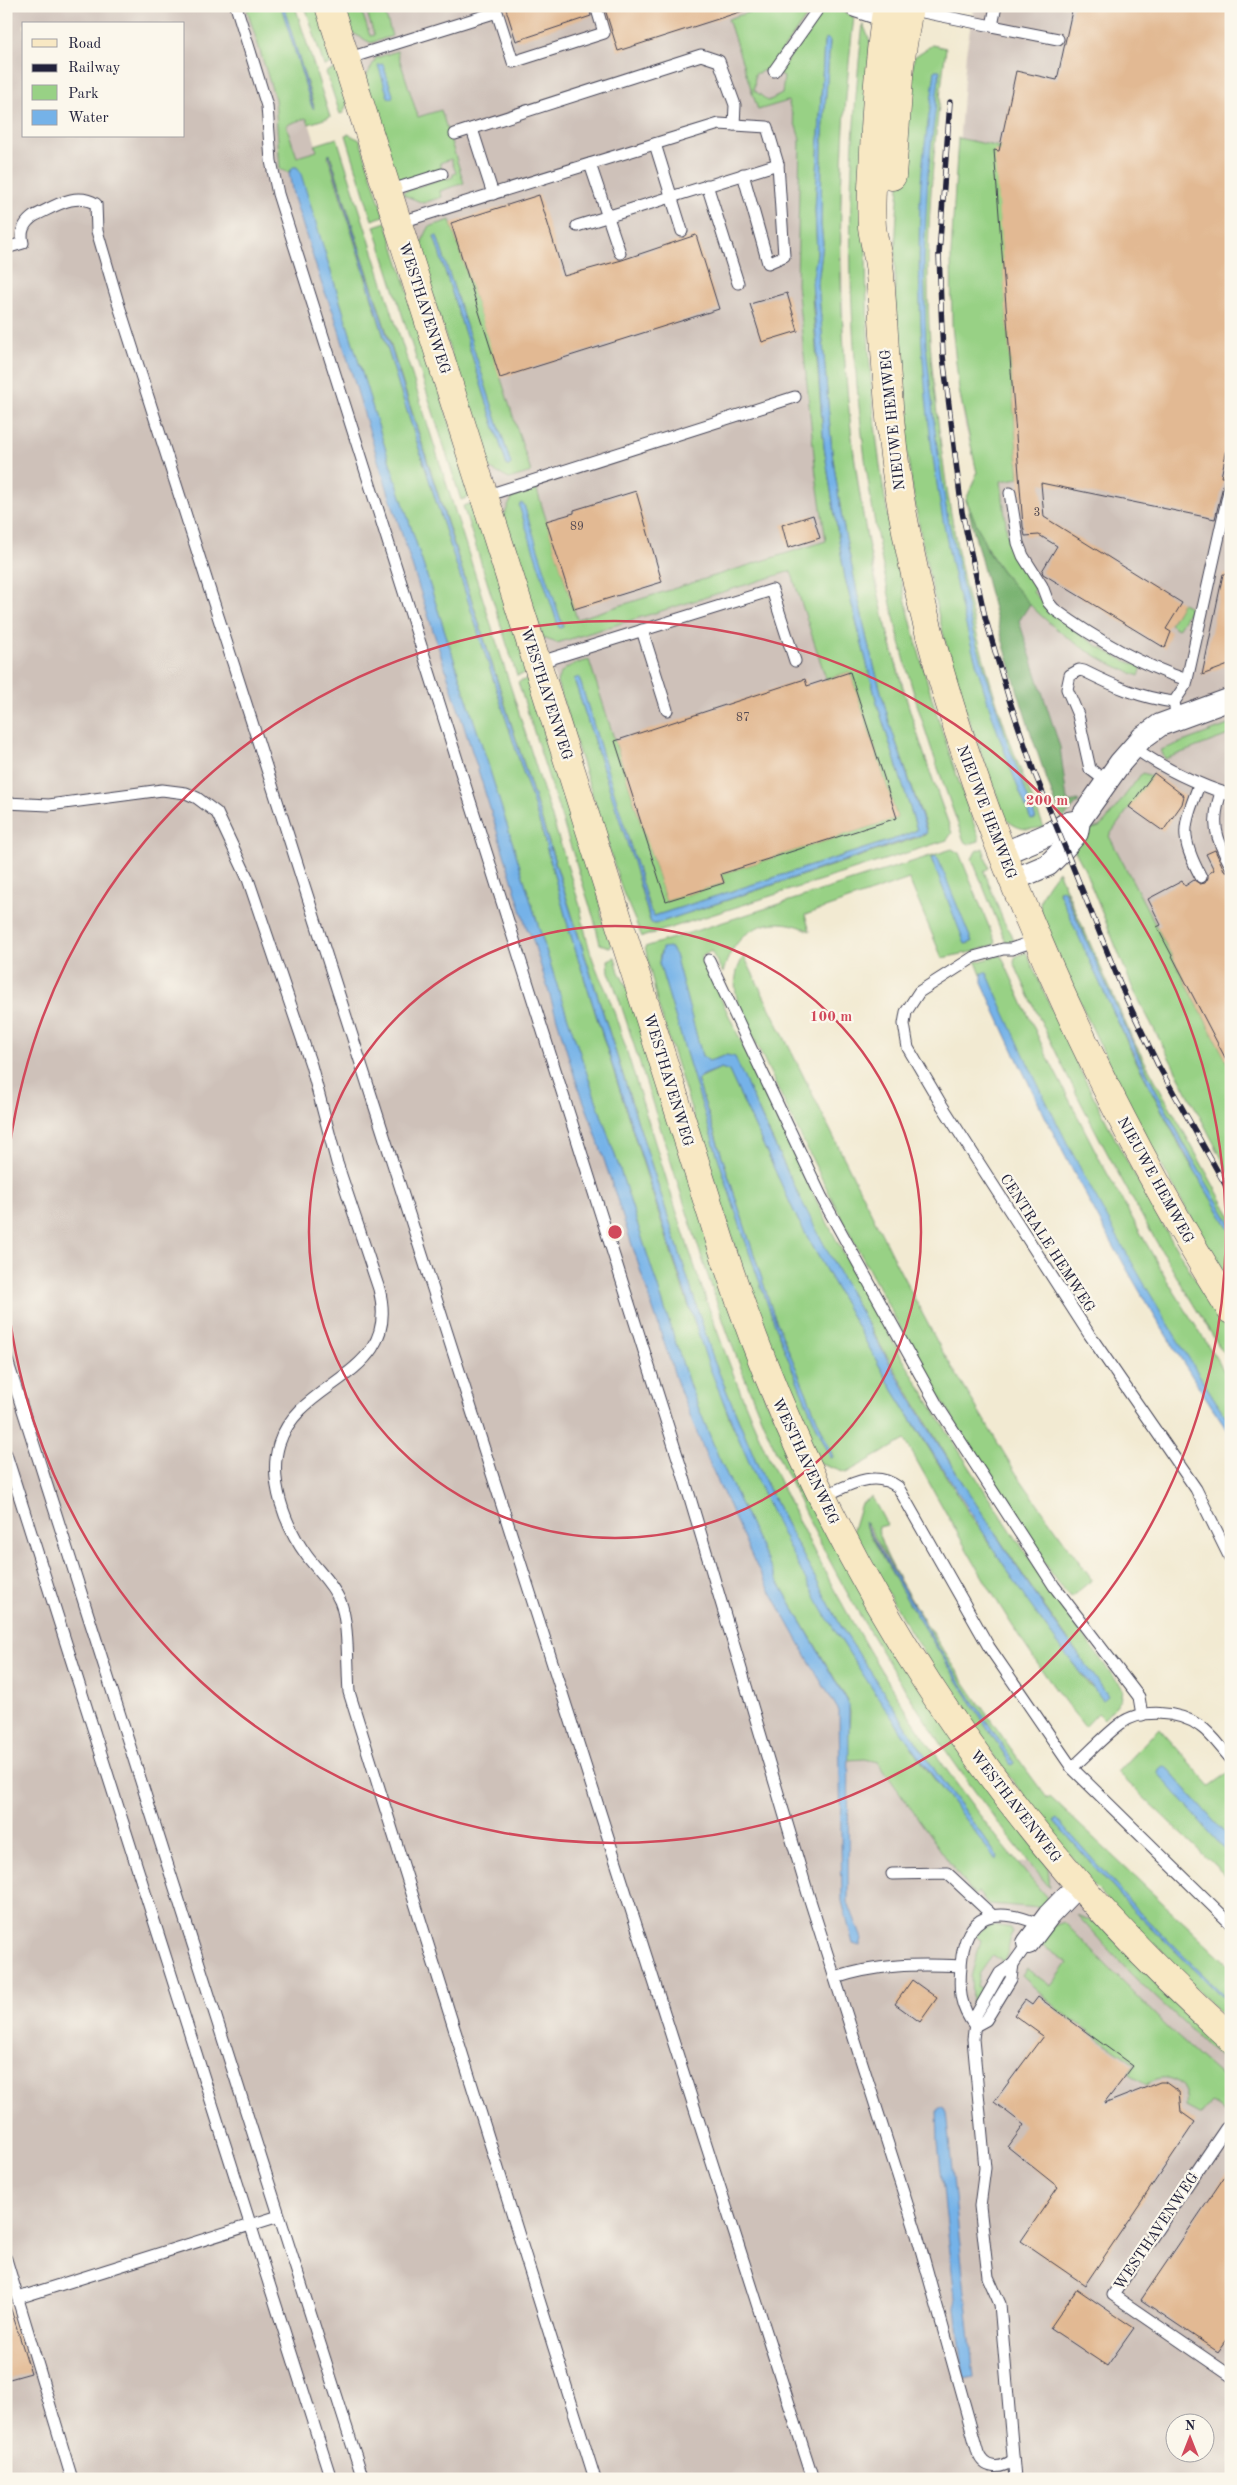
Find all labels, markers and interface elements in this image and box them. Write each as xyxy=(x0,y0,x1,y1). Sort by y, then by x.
legend xyxy=(22,22,185,138)
text: Road xyxy=(68,37,102,52)
text: Railway xyxy=(68,61,121,76)
text: Park xyxy=(68,87,99,102)
text: Water xyxy=(68,111,109,126)
street label: WESTHAVENWEG xyxy=(395,241,452,377)
street label: NIEUWE HEMWEG xyxy=(879,348,908,491)
house number: 3 xyxy=(1034,507,1040,519)
house number: 89 xyxy=(570,521,584,533)
street label: WESTHAVENWEG xyxy=(517,627,574,763)
house number: 87 xyxy=(736,712,750,724)
street label: NIEUWE HEMWEG xyxy=(953,744,1018,882)
text: 200 m xyxy=(1026,794,1068,809)
text: 100 m xyxy=(810,1010,852,1025)
street label: WESTHAVENWEG xyxy=(640,1012,695,1149)
street label: NIEUWE HEMWEG xyxy=(1114,1115,1196,1247)
street label: CENTRALE HEMWEG xyxy=(997,1172,1097,1316)
centre of rings xyxy=(606,1223,624,1241)
street label: WESTHAVENWEG xyxy=(769,1396,841,1527)
street label: WESTHAVENWEG xyxy=(966,1748,1063,1866)
street label: WESTHAVENWEG xyxy=(1112,2170,1202,2293)
north arrow xyxy=(1164,2412,1214,2462)
text: N xyxy=(1185,2419,1196,2433)

